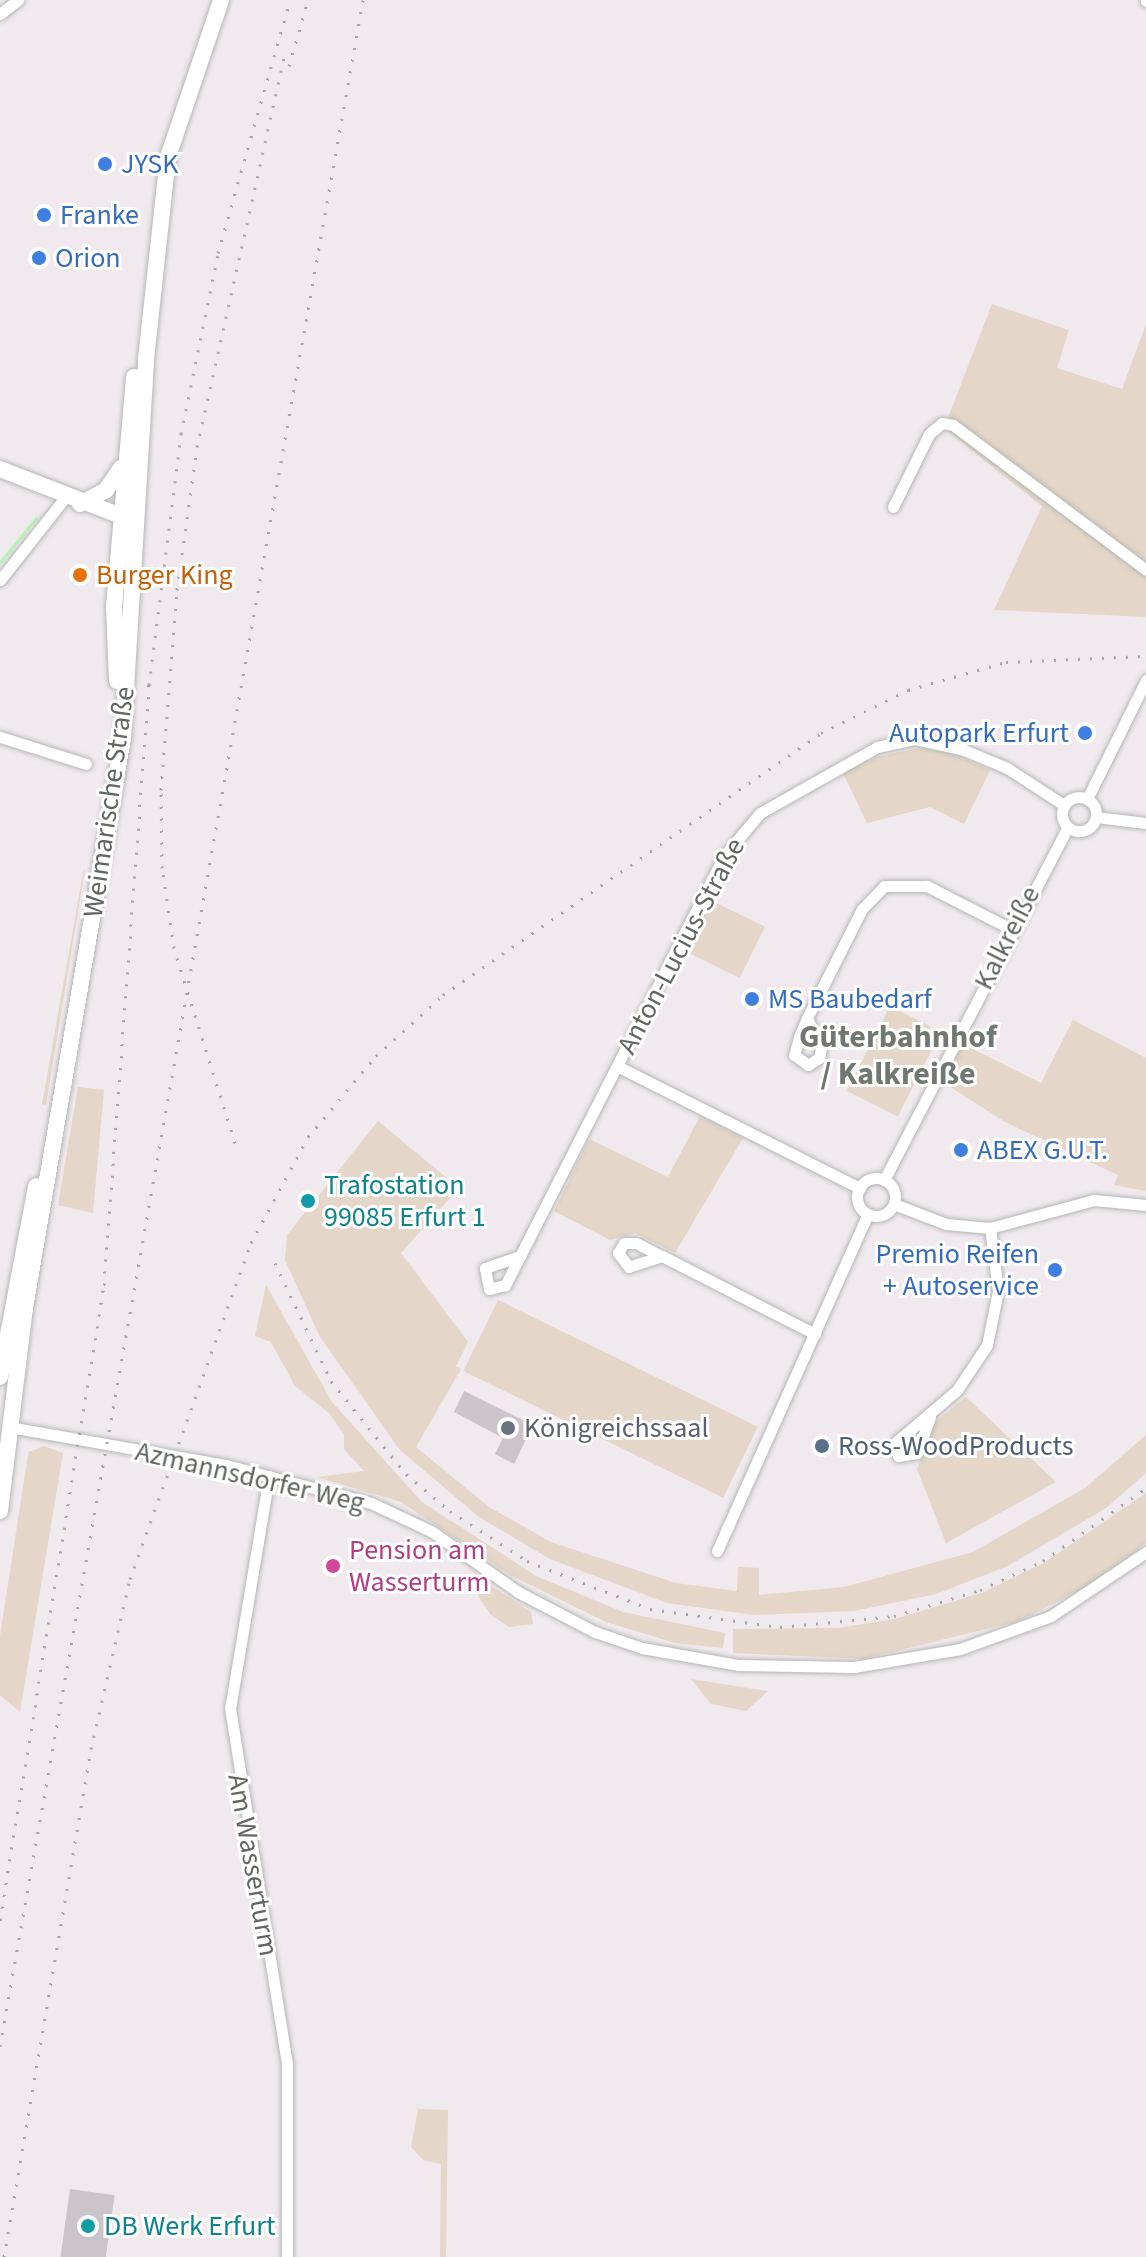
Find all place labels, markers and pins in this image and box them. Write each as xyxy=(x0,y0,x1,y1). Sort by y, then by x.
place label: JYSK xyxy=(121,147,178,181)
marker: JYSK xyxy=(96,155,114,173)
place label: Franke xyxy=(60,198,139,232)
marker: Franke xyxy=(35,206,53,224)
place label: Orion xyxy=(55,241,121,275)
marker: Orion xyxy=(30,249,48,267)
place label: Burger King xyxy=(96,558,233,592)
marker: Burger King xyxy=(71,566,89,584)
place label: Autopark Erfurt xyxy=(889,716,1069,750)
marker: Autopark Erfurt xyxy=(1076,724,1094,742)
place label: MS Baubedarf xyxy=(768,982,932,1016)
marker: MS Baubedarf xyxy=(743,990,761,1008)
place label: ABEX G.U.T. xyxy=(977,1133,1108,1167)
marker: ABEX G.U.T. xyxy=(952,1141,970,1159)
place label: Trafostation 99085 Erfurt 1 xyxy=(324,1168,486,1234)
marker: Trafostation 99085 Erfurt 1 xyxy=(299,1192,317,1210)
place label: Premio Reifen + Autoservice xyxy=(875,1237,1039,1303)
marker: Premio Reifen + Autoservice xyxy=(1046,1261,1064,1279)
place label: Königreichssaal xyxy=(524,1411,709,1445)
marker: Königreichssaal xyxy=(499,1419,517,1437)
place label: Ross-WoodProducts xyxy=(838,1429,1073,1463)
marker: Ross-WoodProducts xyxy=(813,1437,831,1455)
place label: Pension am Wasserturm xyxy=(349,1533,489,1599)
marker: Pension am Wasserturm xyxy=(324,1557,342,1575)
place label: DB Werk Erfurt xyxy=(104,2209,275,2243)
marker: DB Werk Erfurt xyxy=(79,2217,97,2235)

